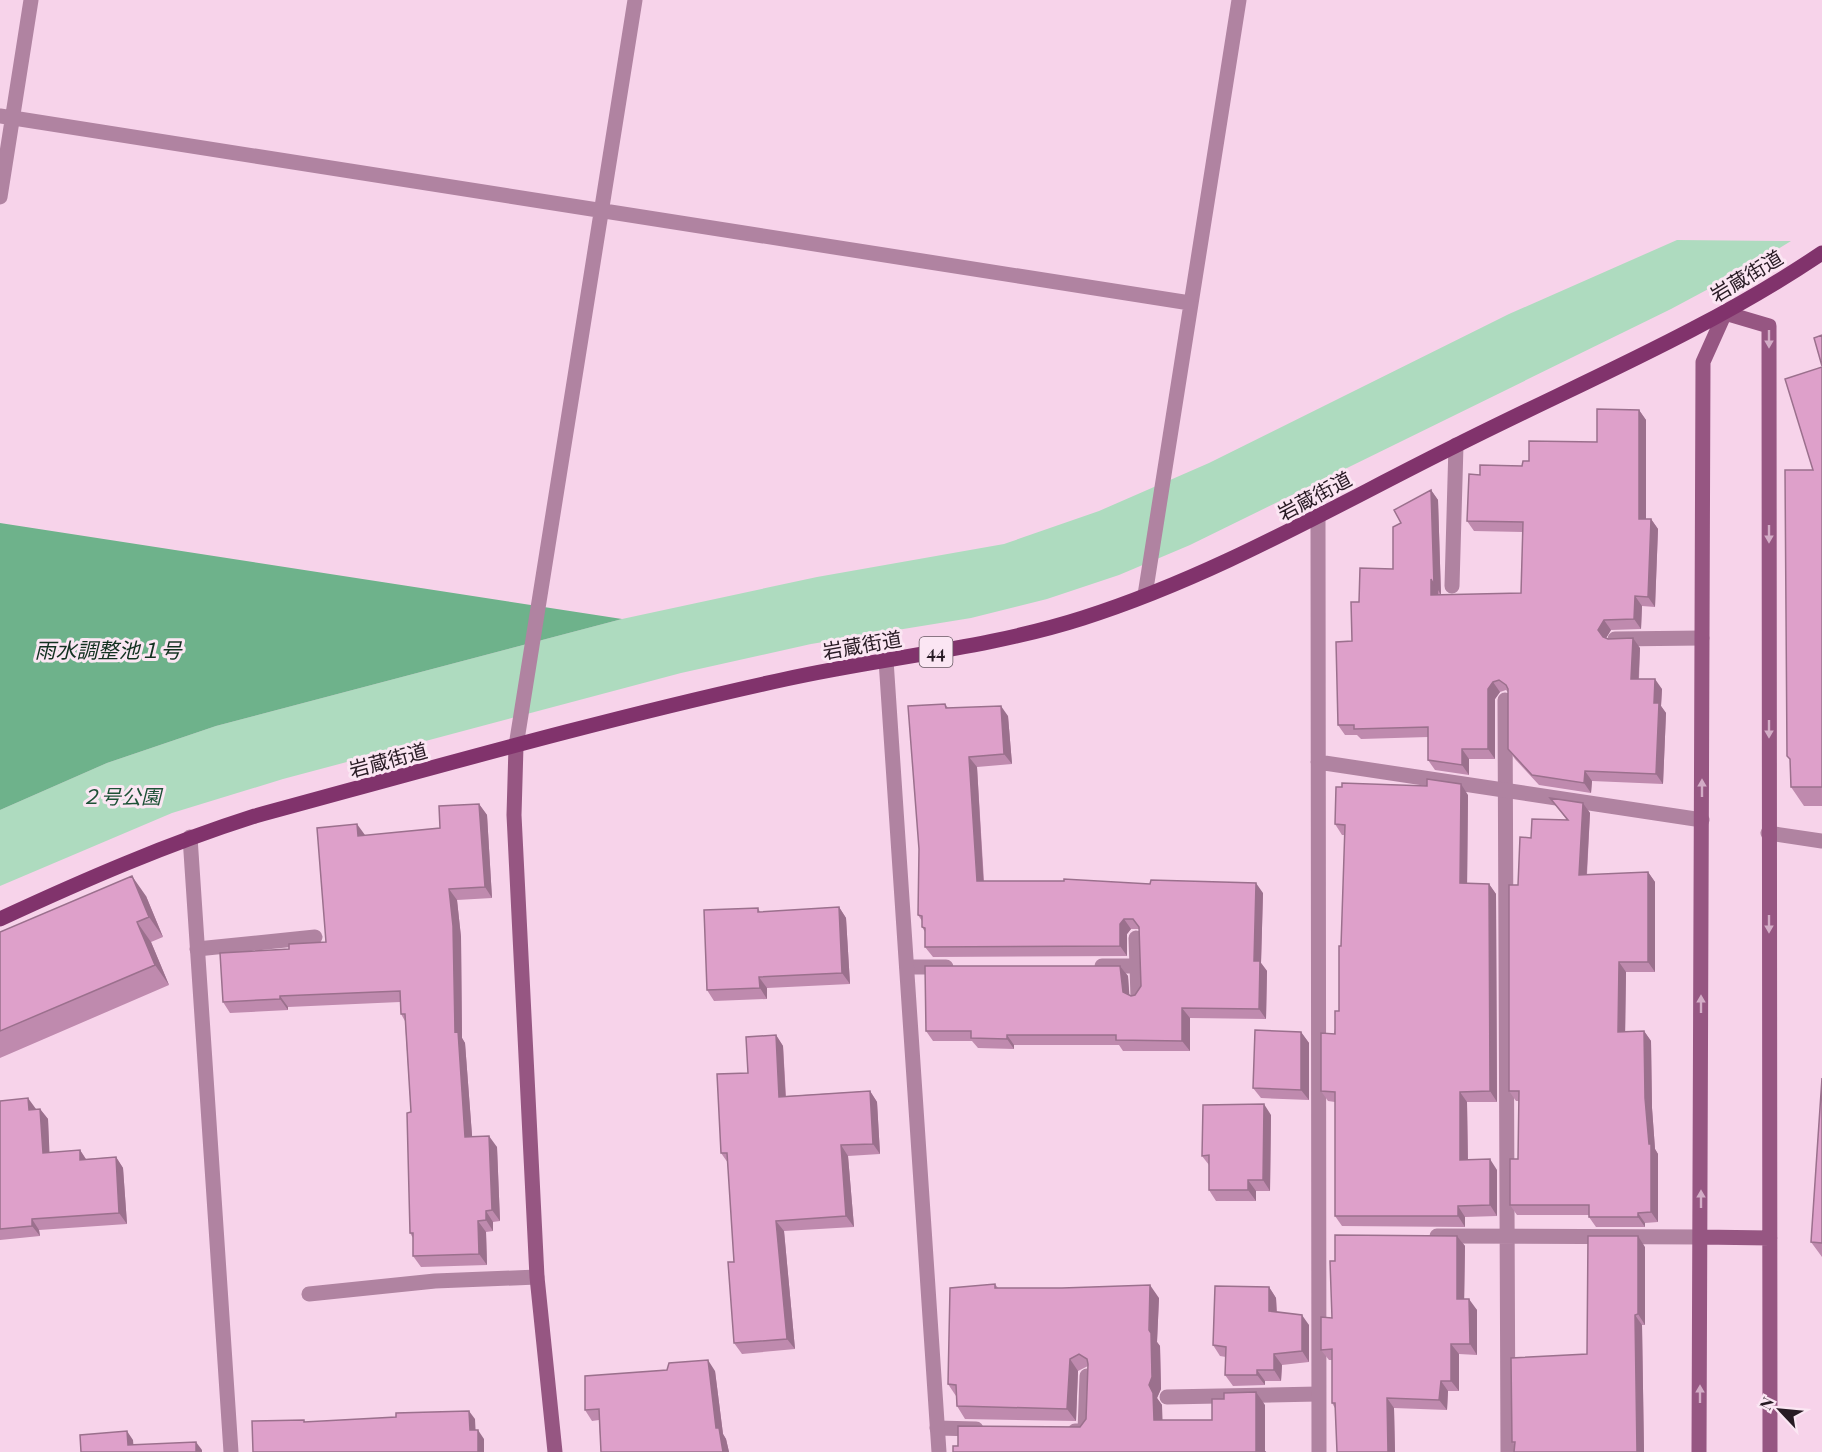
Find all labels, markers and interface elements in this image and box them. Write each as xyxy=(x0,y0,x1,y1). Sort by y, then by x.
street label: 岩蔵街道 xyxy=(1705,243,1787,307)
one-way arrow xyxy=(1764,329,1774,348)
street label: 岩蔵街道 xyxy=(1272,464,1356,526)
one-way arrow xyxy=(1764,524,1774,543)
street label: 岩蔵街道 xyxy=(820,624,904,664)
water label: 雨水調整池１号 xyxy=(35,635,183,663)
road number: 44 xyxy=(920,637,952,667)
one-way arrow xyxy=(1764,719,1774,738)
street label: 岩蔵街道 xyxy=(346,736,430,782)
one-way arrow xyxy=(1697,778,1707,797)
park label: ２号公園 xyxy=(81,782,164,809)
one-way arrow xyxy=(1764,914,1774,933)
one-way arrow xyxy=(1696,994,1706,1013)
one-way arrow xyxy=(1696,1189,1706,1208)
north arrow xyxy=(1750,1380,1810,1440)
one-way arrow xyxy=(1695,1384,1705,1403)
text: N xyxy=(1754,1393,1778,1413)

